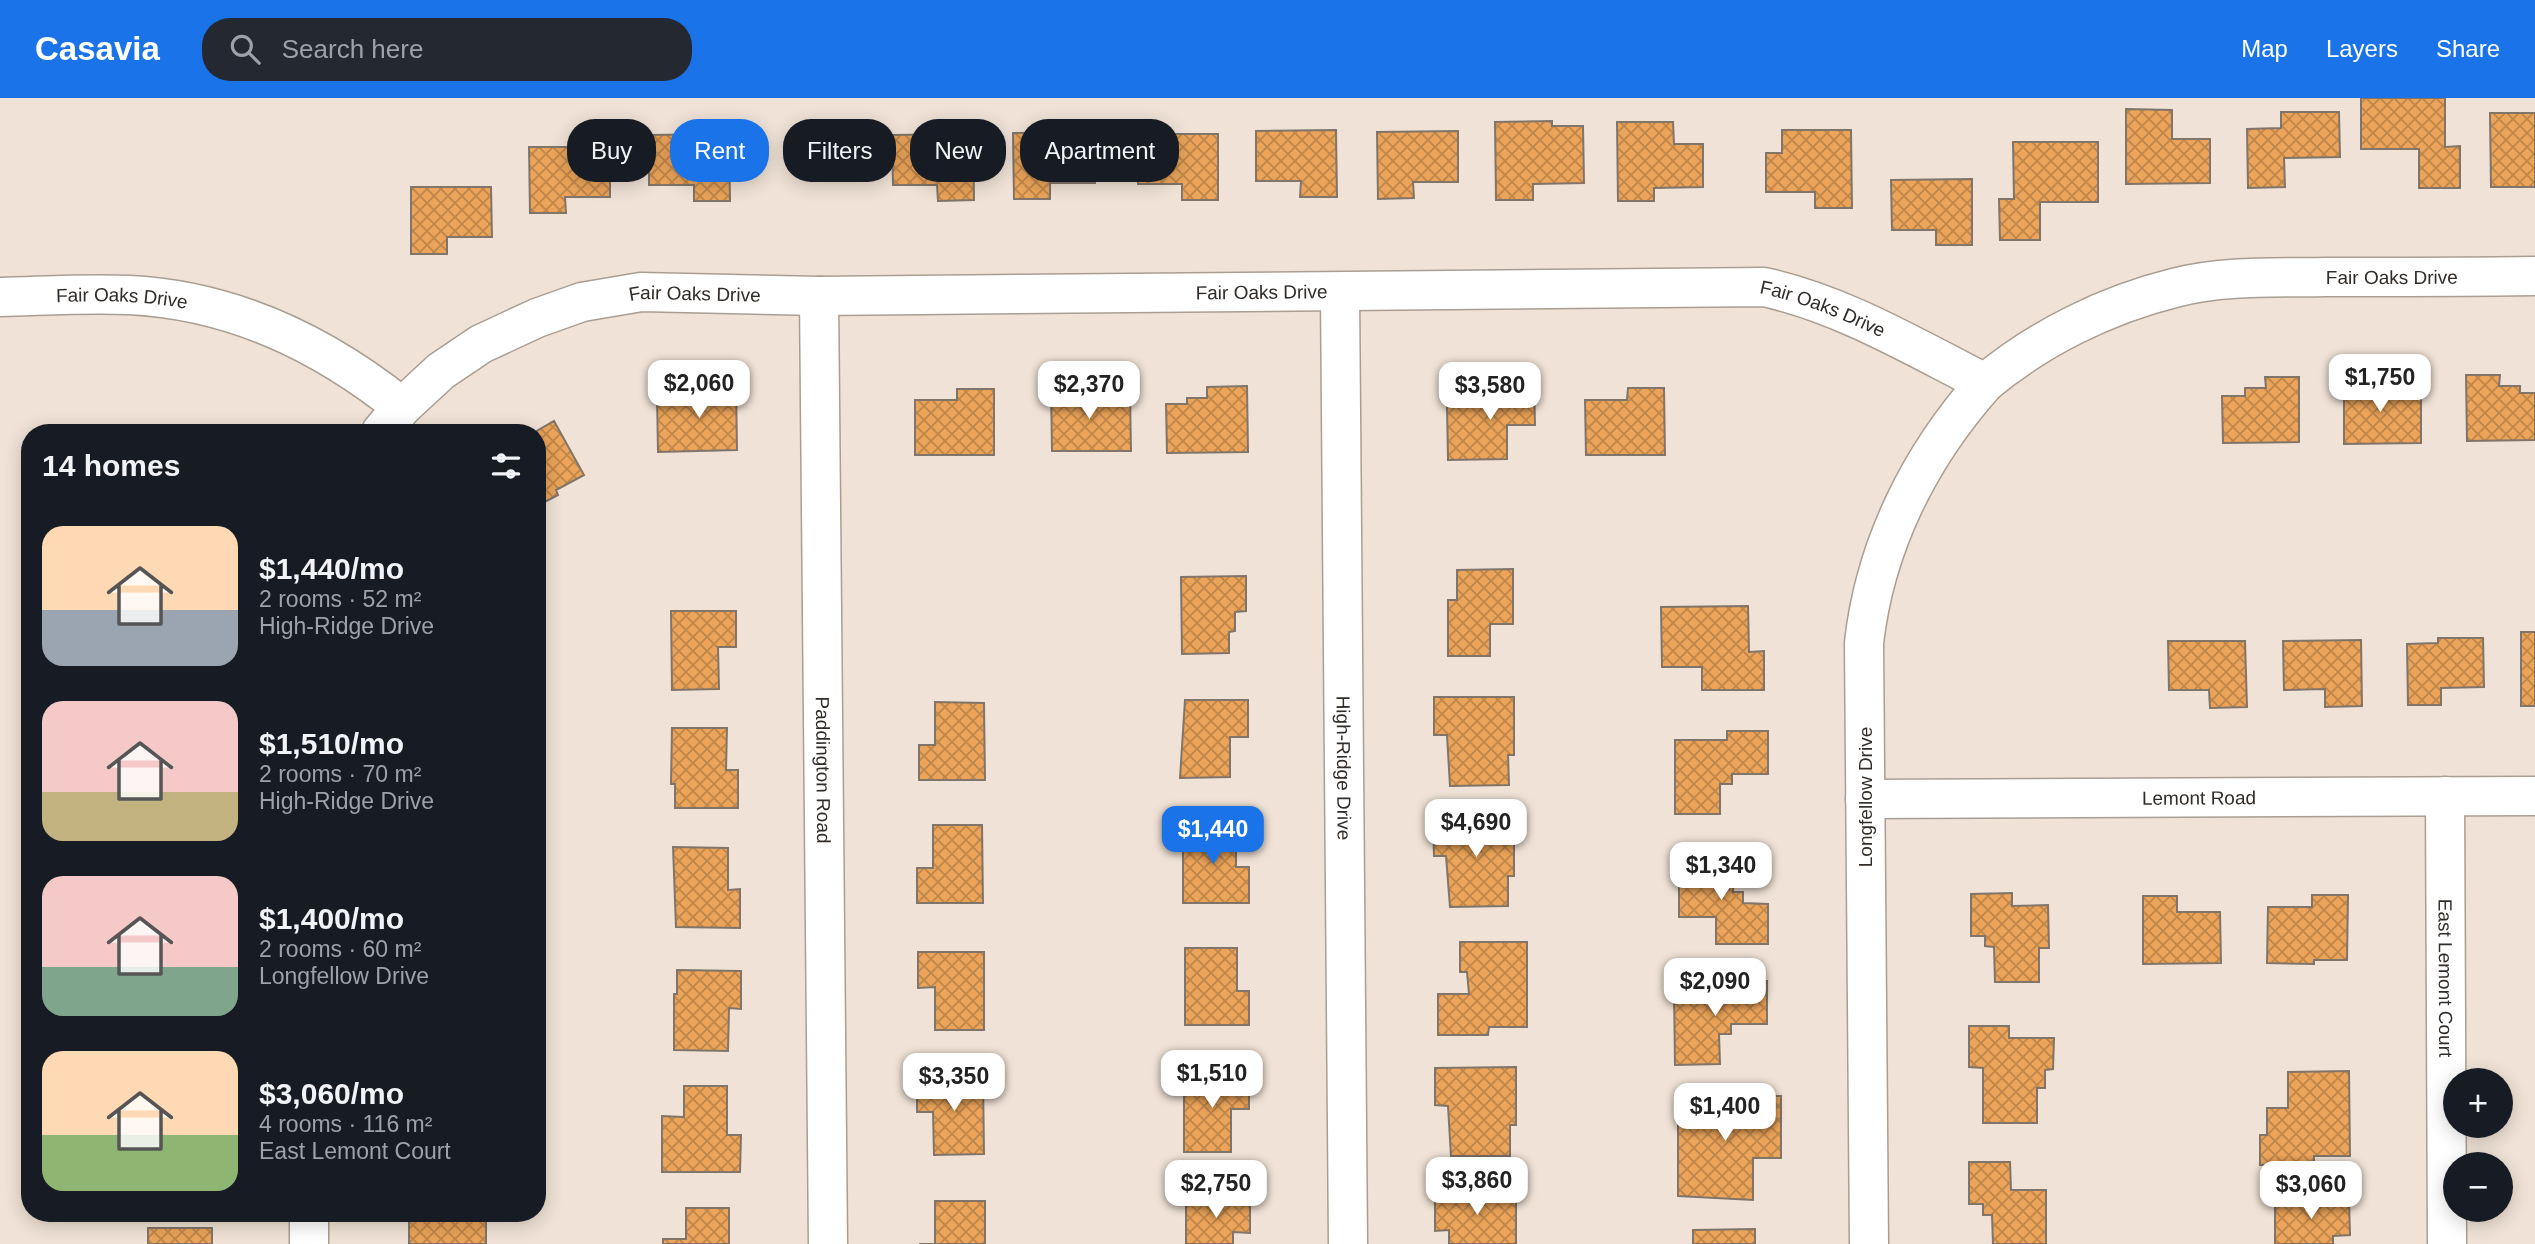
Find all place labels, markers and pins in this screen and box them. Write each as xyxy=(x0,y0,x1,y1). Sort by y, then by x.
pin: $1,750 xyxy=(2323,354,2437,414)
pin: $2,060 xyxy=(642,360,756,420)
pin: $2,370 xyxy=(1032,362,1146,421)
pin: $3,580 xyxy=(1433,362,1547,422)
pin: $4,690 xyxy=(1419,800,1533,859)
pin: $1,440 xyxy=(1156,806,1270,866)
pin: $1,340 xyxy=(1664,842,1778,902)
pin: $2,090 xyxy=(1658,958,1772,1018)
pin: $1,510 xyxy=(1155,1051,1269,1110)
pin: $3,350 xyxy=(897,1054,1011,1113)
pin: $1,400 xyxy=(1668,1084,1782,1143)
pin: $3,860 xyxy=(1420,1158,1534,1217)
pin: $2,750 xyxy=(1159,1160,1273,1220)
pin: $3,060 xyxy=(2254,1162,2368,1221)

